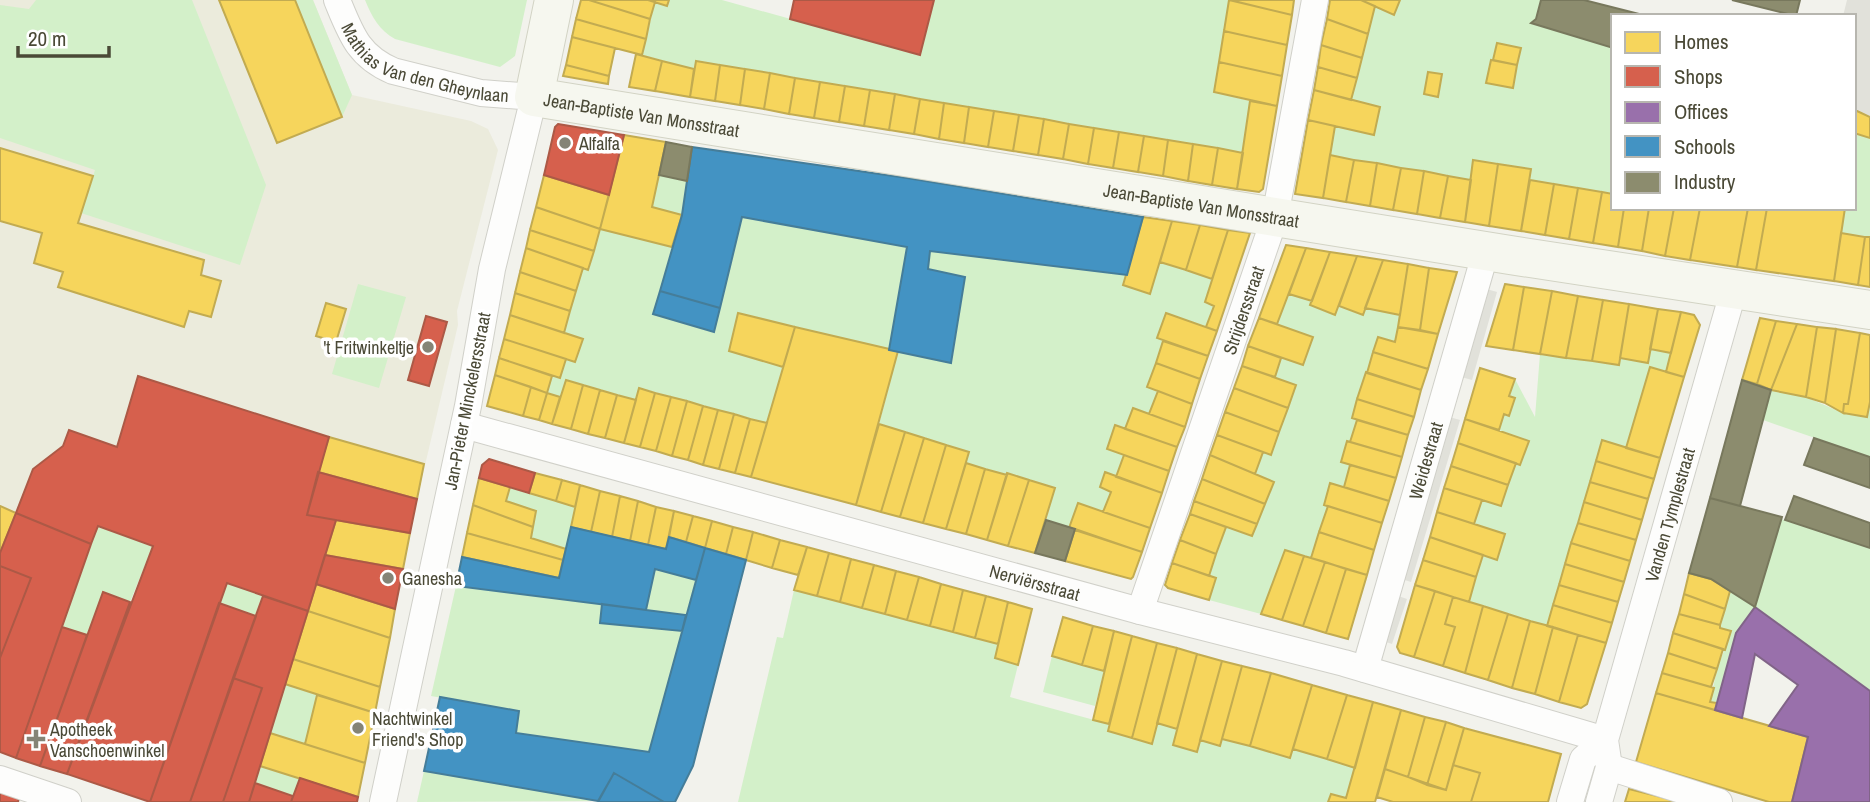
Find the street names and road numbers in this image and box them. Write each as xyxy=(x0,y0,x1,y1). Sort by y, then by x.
street label: Mathias Van den Gheynlaan xyxy=(336,18,510,108)
street label: Jean-Baptiste Van Monsstraat xyxy=(542,86,741,143)
street label: Jean-Baptiste Van Monsstraat xyxy=(1102,177,1301,233)
street label: Strijdersstraat xyxy=(1216,263,1270,358)
street label: Jan-Pieter Minckelersstraat xyxy=(438,310,496,492)
street label: Weidestraat xyxy=(1402,419,1448,502)
street label: Vanden Tymplestraat xyxy=(1638,445,1700,585)
street label: Nerviërsstraat xyxy=(987,558,1083,606)

